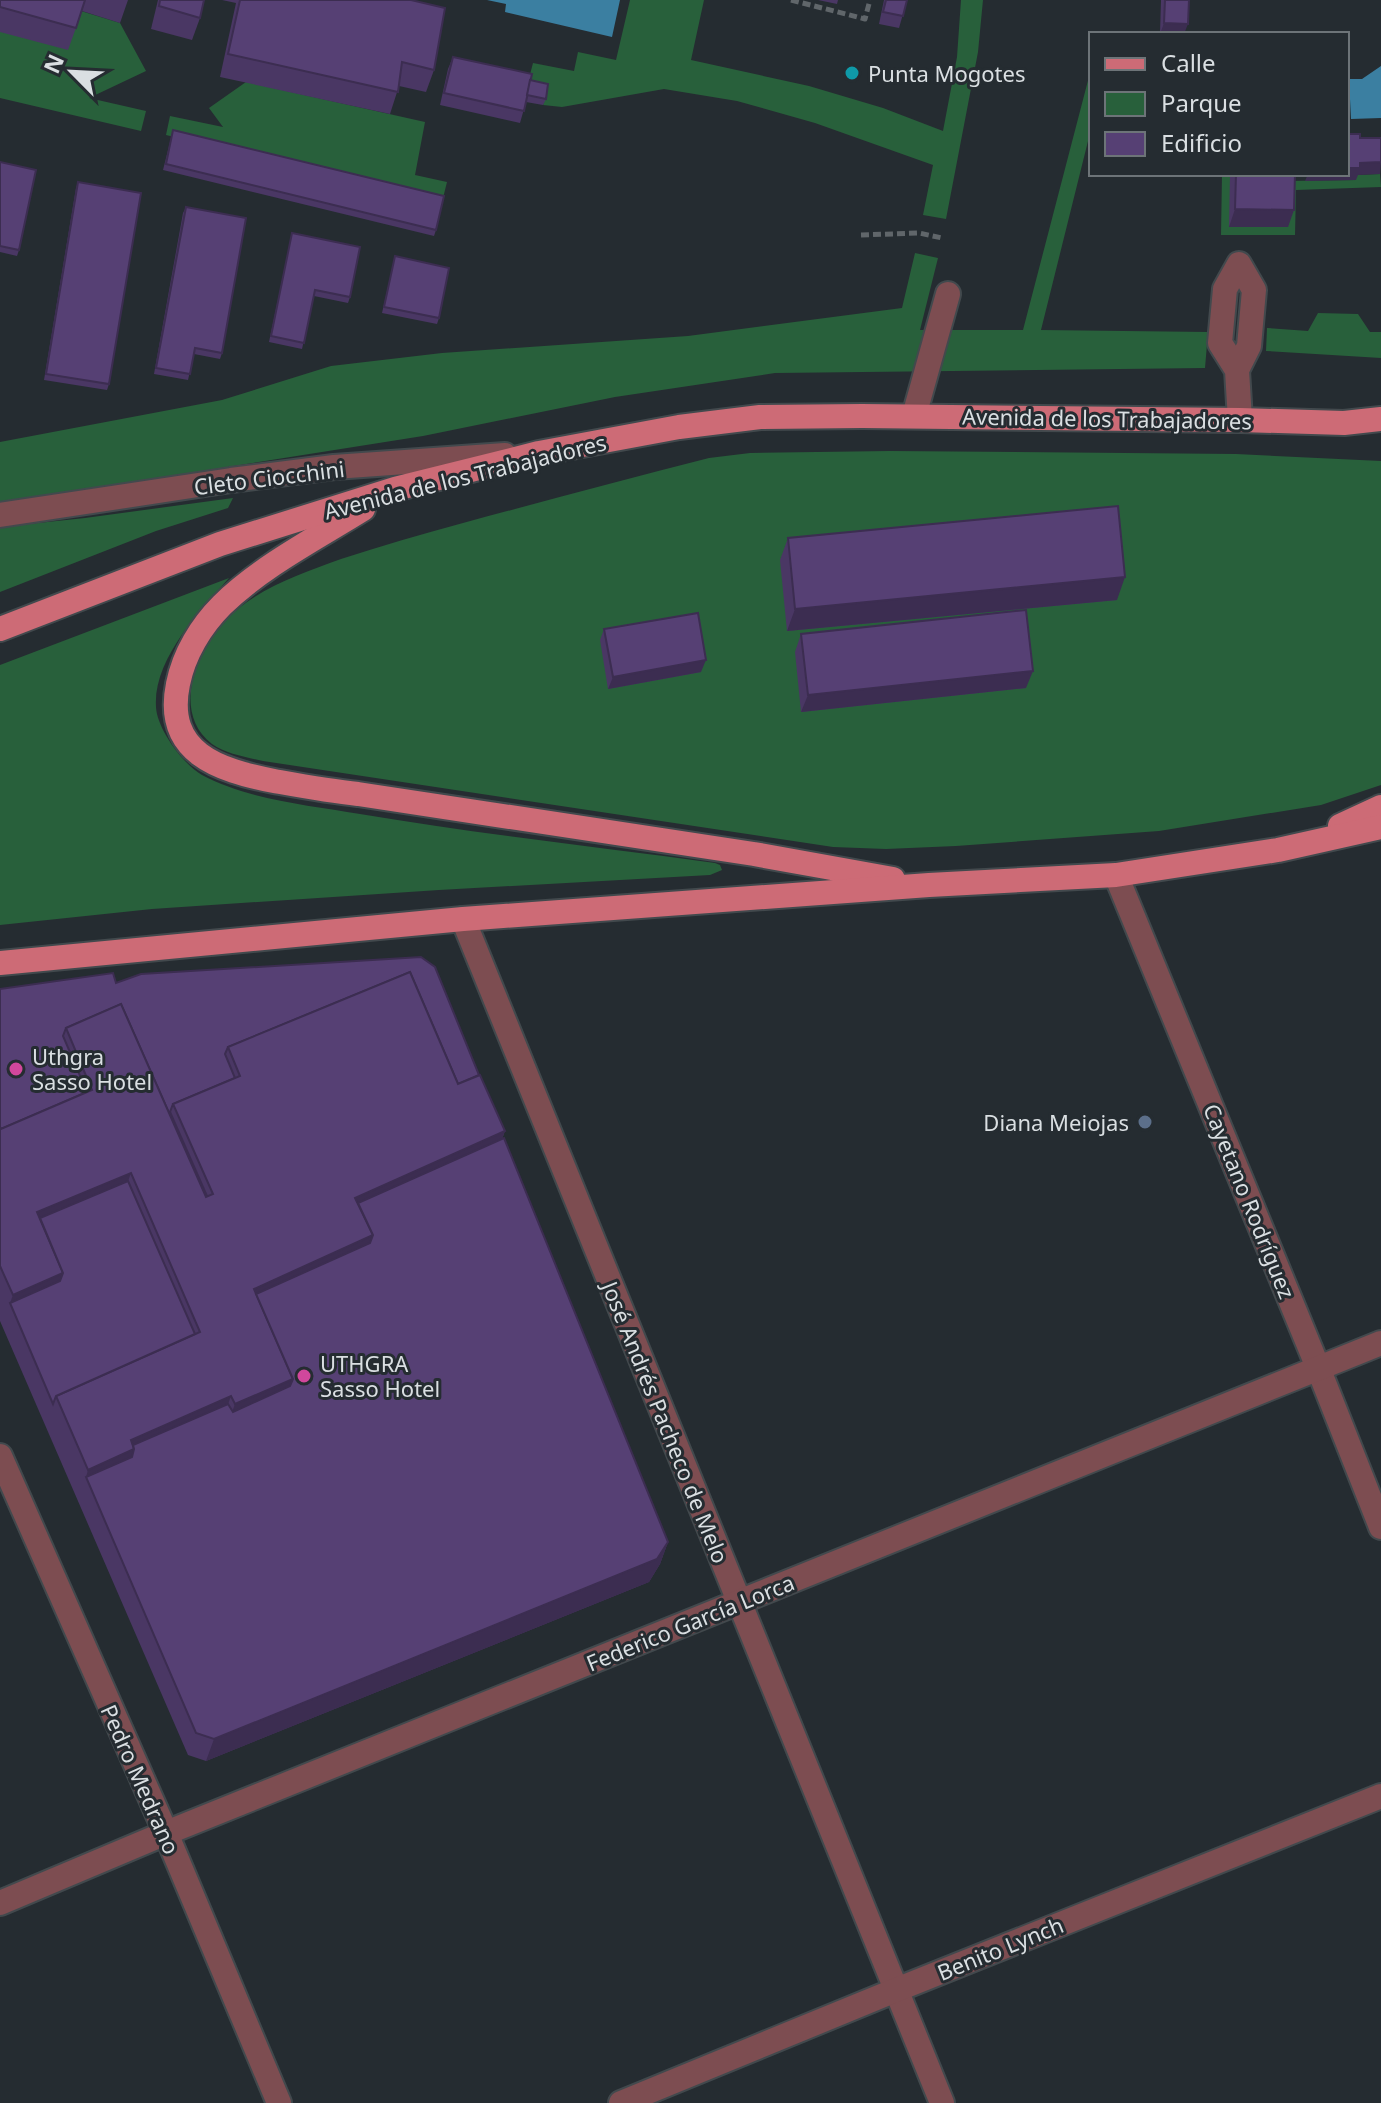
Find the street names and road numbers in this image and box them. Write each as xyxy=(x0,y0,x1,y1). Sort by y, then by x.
street label: Avenida de los Trabajadores xyxy=(962,400,1252,436)
street label: Avenida de los Trabajadores xyxy=(321,426,609,526)
street label: Cleto Ciocchini xyxy=(192,453,346,501)
street label: Cayetano Rodríguez xyxy=(1197,1099,1303,1303)
street label: José Andrés Pacheco de Melo xyxy=(595,1275,736,1567)
street label: Federico García Lorca xyxy=(582,1567,798,1677)
street label: Pedro Medrano xyxy=(95,1699,187,1859)
street label: Benito Lynch xyxy=(933,1909,1067,1987)

